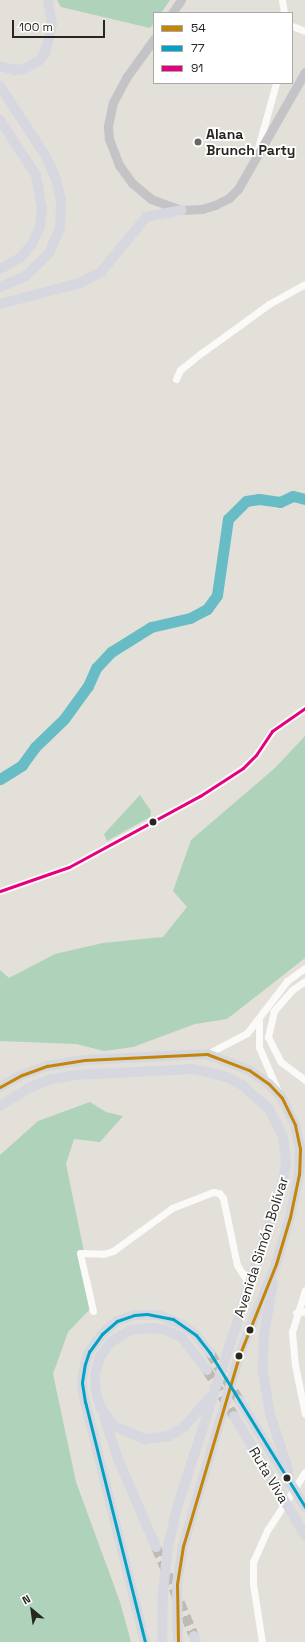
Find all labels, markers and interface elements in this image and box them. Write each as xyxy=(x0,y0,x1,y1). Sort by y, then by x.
scale bar xyxy=(14,12,107,38)
legend xyxy=(153,12,293,84)
text: 100 m xyxy=(19,19,53,35)
text: 54 xyxy=(191,20,206,36)
text: 77 xyxy=(191,40,205,56)
text: 91 xyxy=(191,60,203,76)
place label: Alana Brunch Party xyxy=(206,126,295,158)
marker: Alana Brunch Party xyxy=(193,137,203,147)
unlabelled marker xyxy=(148,817,158,827)
street label: Avenida Simón Bolívar xyxy=(230,1174,292,1320)
unlabelled marker xyxy=(245,1325,255,1335)
unlabelled marker xyxy=(234,1351,244,1361)
street label: Ruta Viva xyxy=(246,1444,292,1506)
unlabelled marker xyxy=(282,1473,292,1483)
north arrow xyxy=(12,1590,52,1630)
text: N xyxy=(20,1592,33,1607)

